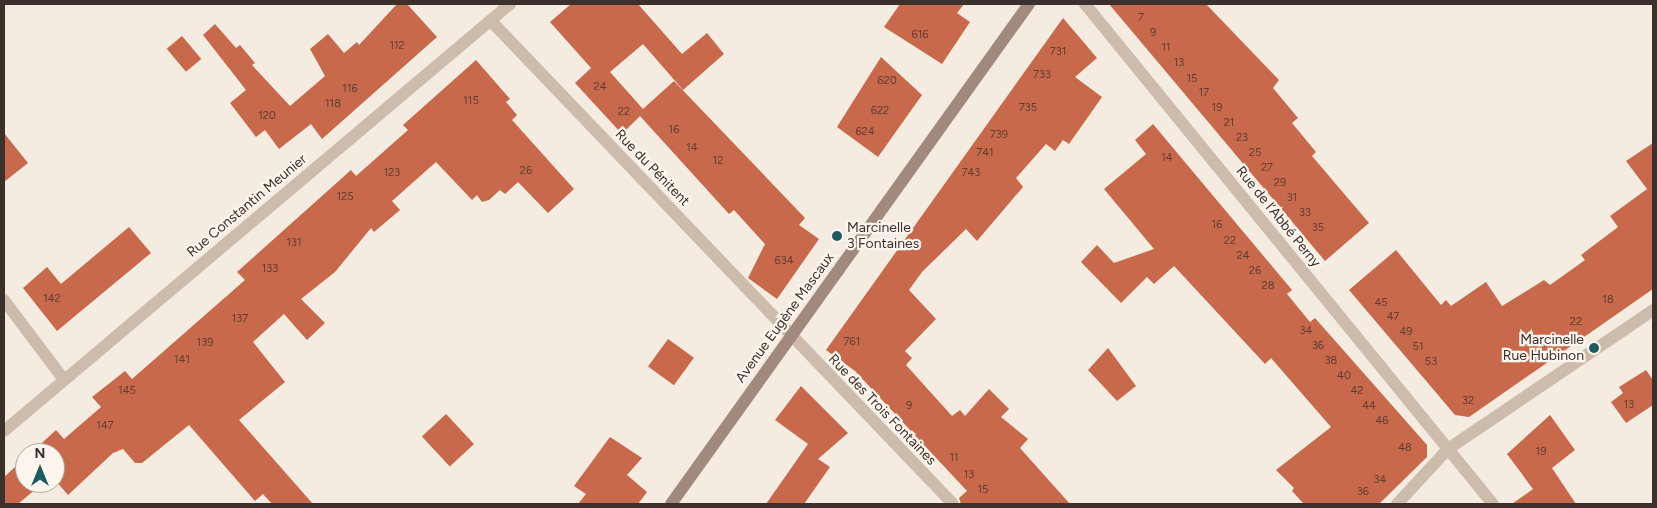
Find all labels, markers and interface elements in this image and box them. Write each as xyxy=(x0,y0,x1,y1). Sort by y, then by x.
house number: 7 xyxy=(1138,11,1144,25)
house number: 9 xyxy=(1150,26,1156,40)
house number: 616 xyxy=(912,28,928,42)
house number: 112 xyxy=(389,39,405,53)
house number: 11 xyxy=(1161,41,1171,55)
house number: 731 xyxy=(1050,45,1066,59)
house number: 13 xyxy=(1174,56,1184,70)
house number: 733 xyxy=(1033,68,1051,82)
house number: 15 xyxy=(1187,72,1197,86)
house number: 620 xyxy=(877,74,897,88)
house number: 24 xyxy=(594,80,606,94)
house number: 116 xyxy=(342,82,358,96)
house number: 17 xyxy=(1199,86,1209,100)
house number: 115 xyxy=(463,94,479,108)
house number: 118 xyxy=(325,97,341,111)
house number: 735 xyxy=(1019,101,1037,115)
house number: 19 xyxy=(1212,101,1222,115)
house number: 622 xyxy=(871,104,889,118)
house number: 22 xyxy=(618,105,630,119)
house number: 120 xyxy=(258,109,276,123)
house number: 21 xyxy=(1224,116,1234,130)
house number: 16 xyxy=(669,123,679,137)
house number: 624 xyxy=(855,125,875,139)
street label: Rue du Pénitent xyxy=(611,126,693,210)
house number: 739 xyxy=(990,128,1008,142)
house number: 23 xyxy=(1236,131,1248,145)
house number: 14 xyxy=(686,141,698,155)
house number: 741 xyxy=(976,146,994,160)
house number: 25 xyxy=(1249,146,1261,160)
street label: Rue Constantin Meunier xyxy=(184,151,310,261)
house number: 14 xyxy=(1161,151,1173,165)
house number: 12 xyxy=(713,154,723,168)
house number: 27 xyxy=(1261,161,1273,175)
street label: Rue de l’Abbé Perny xyxy=(1232,163,1324,271)
house number: 26 xyxy=(520,164,532,178)
house number: 123 xyxy=(384,166,400,180)
house number: 743 xyxy=(962,166,980,180)
house number: 29 xyxy=(1274,176,1286,190)
house number: 125 xyxy=(336,190,354,204)
house number: 31 xyxy=(1287,191,1297,205)
house number: 33 xyxy=(1299,206,1311,220)
house number: 16 xyxy=(1212,218,1222,232)
place label: Marcinelle 3 Fontaines xyxy=(847,220,919,252)
house number: 35 xyxy=(1312,221,1324,235)
marker: Marcinelle 3 Fontaines xyxy=(831,230,843,242)
house number: 22 xyxy=(1224,234,1236,248)
house number: 131 xyxy=(286,236,302,250)
house number: 24 xyxy=(1237,249,1249,263)
street label: Avenue Eugène Mascaux xyxy=(732,250,838,386)
house number: 634 xyxy=(774,254,794,268)
house number: 133 xyxy=(262,262,278,276)
house number: 26 xyxy=(1249,264,1261,278)
house number: 28 xyxy=(1262,279,1274,293)
house number: 142 xyxy=(43,292,61,306)
house number: 18 xyxy=(1602,293,1614,307)
house number: 45 xyxy=(1374,296,1388,310)
house number: 47 xyxy=(1387,310,1399,324)
house number: 137 xyxy=(232,312,248,326)
house number: 22 xyxy=(1570,315,1582,329)
house number: 34 xyxy=(1300,324,1312,338)
house number: 49 xyxy=(1399,325,1413,339)
place label: Marcinelle Rue Hubinon xyxy=(1503,332,1584,364)
house number: 761 xyxy=(844,335,860,349)
house number: 139 xyxy=(197,336,213,350)
house number: 36 xyxy=(1312,339,1324,353)
house number: 51 xyxy=(1413,340,1423,354)
marker: Marcinelle Rue Hubinon xyxy=(1588,342,1600,354)
street label: Rue des Trois Fontaines xyxy=(825,351,939,469)
house number: 141 xyxy=(174,353,190,367)
house number: 38 xyxy=(1325,354,1337,368)
house number: 53 xyxy=(1425,355,1437,369)
house number: 40 xyxy=(1337,369,1351,383)
house number: 145 xyxy=(118,384,136,398)
house number: 42 xyxy=(1351,384,1363,398)
house number: 32 xyxy=(1462,394,1474,408)
house number: 13 xyxy=(1624,398,1634,412)
house number: 9 xyxy=(906,399,912,413)
house number: 44 xyxy=(1362,399,1376,413)
house number: 46 xyxy=(1375,414,1389,428)
house number: 147 xyxy=(96,419,114,433)
house number: 48 xyxy=(1398,441,1412,455)
north arrow xyxy=(15,443,65,493)
text: N xyxy=(35,445,45,462)
house number: 19 xyxy=(1536,445,1546,459)
house number: 11 xyxy=(949,451,959,465)
house number: 13 xyxy=(964,468,974,482)
house number: 34 xyxy=(1374,473,1386,487)
house number: 15 xyxy=(978,483,988,497)
house number: 36 xyxy=(1357,485,1369,499)

